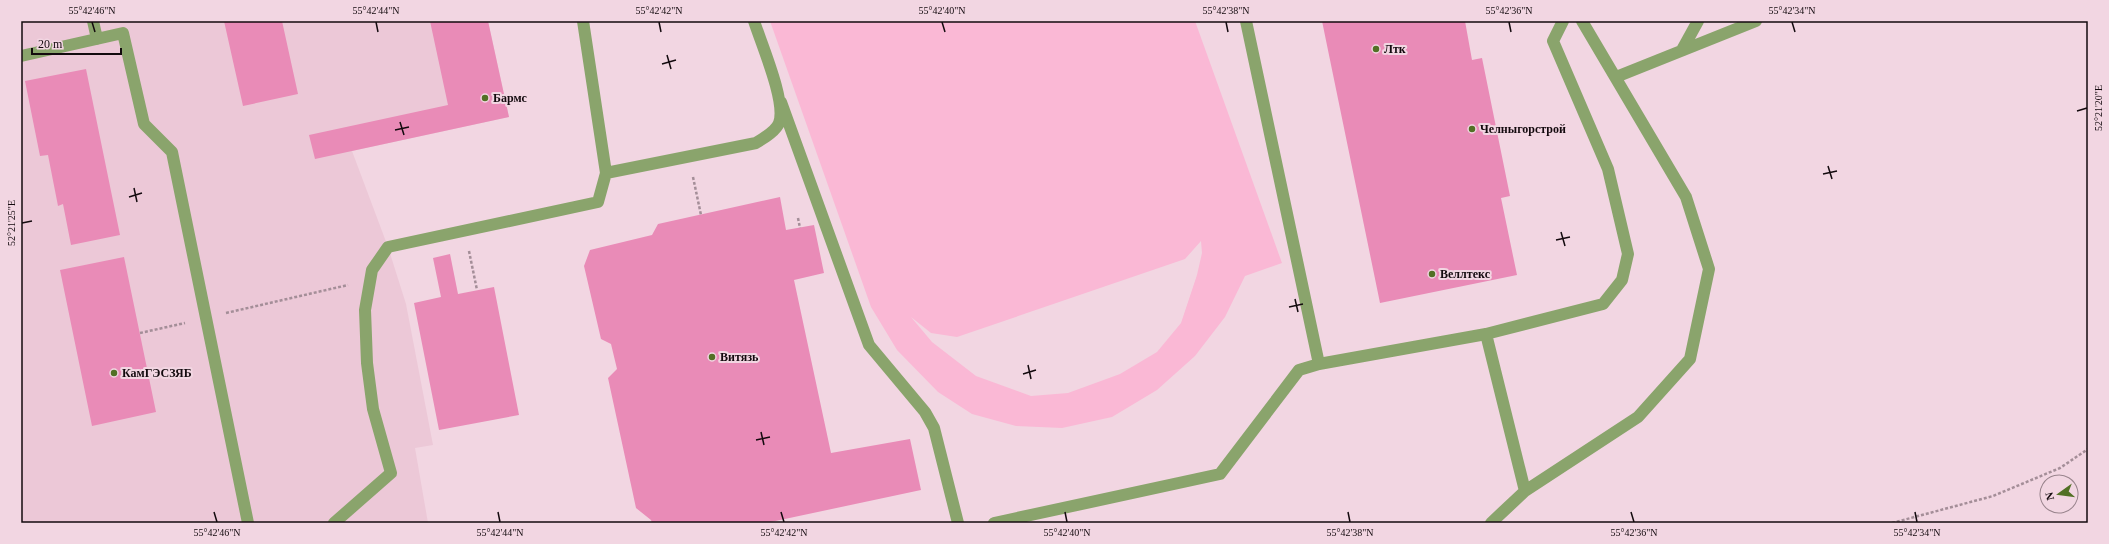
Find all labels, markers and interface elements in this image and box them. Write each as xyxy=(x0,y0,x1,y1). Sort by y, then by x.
text: 55°42'46"N xyxy=(68,5,116,16)
text: 55°42'44"N xyxy=(352,5,400,16)
text: 55°42'42"N xyxy=(635,5,683,16)
text: 55°42'40"N xyxy=(918,5,966,16)
text: 55°42'38"N xyxy=(1202,5,1250,16)
text: 55°42'36"N xyxy=(1485,5,1533,16)
text: 55°42'34"N xyxy=(1768,5,1816,16)
scale bar xyxy=(32,30,121,56)
text: 20 m xyxy=(38,37,63,51)
place label: Лтк xyxy=(1384,42,1406,56)
marker: Лтк xyxy=(1371,44,1381,54)
text: 52°21'20"E xyxy=(2093,85,2104,131)
place label: Бармс xyxy=(493,91,528,105)
marker: Бармс xyxy=(480,93,490,103)
place label: Челныгорстрой xyxy=(1480,122,1566,136)
marker: Челныгорстрой xyxy=(1467,124,1477,134)
text: 52°21'25"E xyxy=(6,200,17,246)
place label: Веллтекс xyxy=(1440,267,1491,281)
marker: Веллтекс xyxy=(1427,269,1437,279)
place label: Витязь xyxy=(720,350,759,364)
marker: Витязь xyxy=(707,352,717,362)
place label: КамГЭСЗЯБ xyxy=(122,366,192,380)
marker: КамГЭСЗЯБ xyxy=(109,368,119,378)
north arrow xyxy=(2039,474,2079,514)
text: N xyxy=(2043,491,2056,502)
text: 55°42'46"N xyxy=(193,527,241,538)
text: 55°42'44"N xyxy=(476,527,524,538)
text: 55°42'42"N xyxy=(760,527,808,538)
text: 55°42'40"N xyxy=(1043,527,1091,538)
text: 55°42'38"N xyxy=(1326,527,1374,538)
text: 55°42'36"N xyxy=(1610,527,1658,538)
text: 55°42'34"N xyxy=(1893,527,1941,538)

